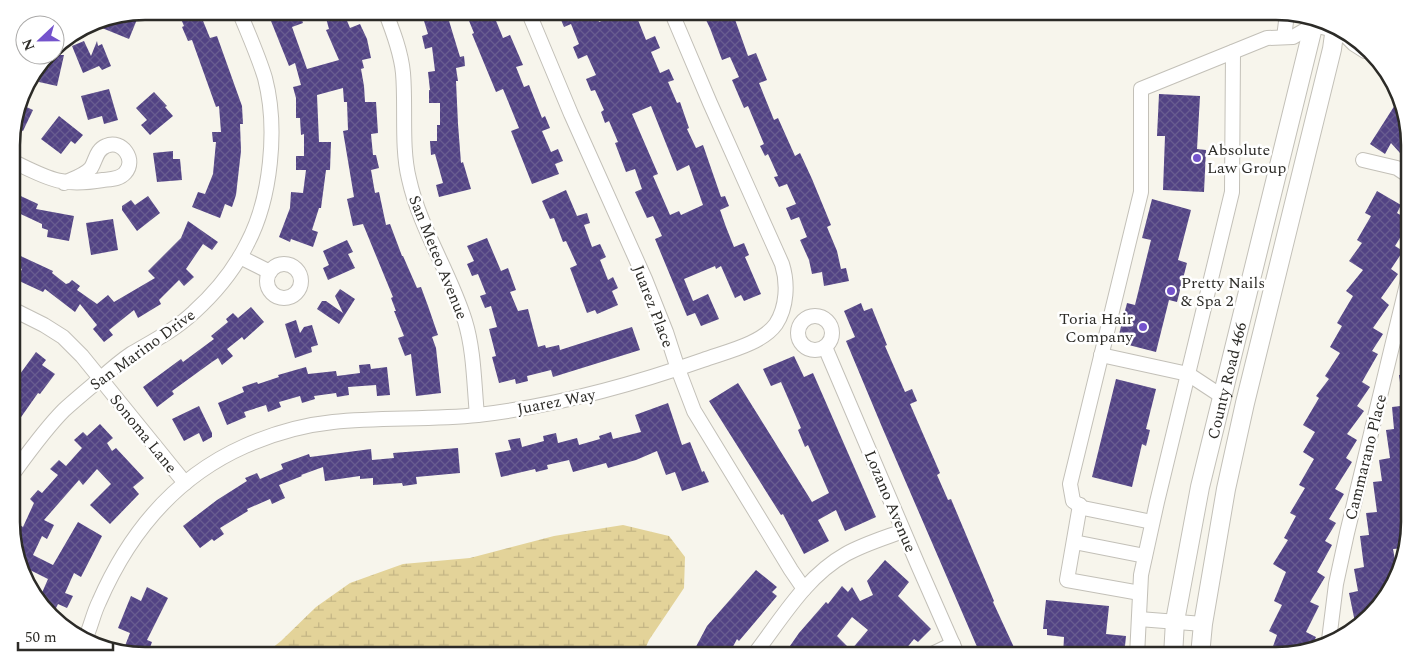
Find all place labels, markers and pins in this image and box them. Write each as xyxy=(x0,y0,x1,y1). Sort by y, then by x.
place label: Absolute Law Group xyxy=(1207,138,1286,180)
marker: Absolute Law Group xyxy=(1191,152,1203,164)
place label: Pretty Nails & Spa 2 xyxy=(1181,271,1265,313)
marker: Pretty Nails & Spa 2 xyxy=(1165,285,1177,297)
place label: Toria Hair Company xyxy=(1059,307,1134,349)
marker: Toria Hair Company xyxy=(1137,321,1149,333)

